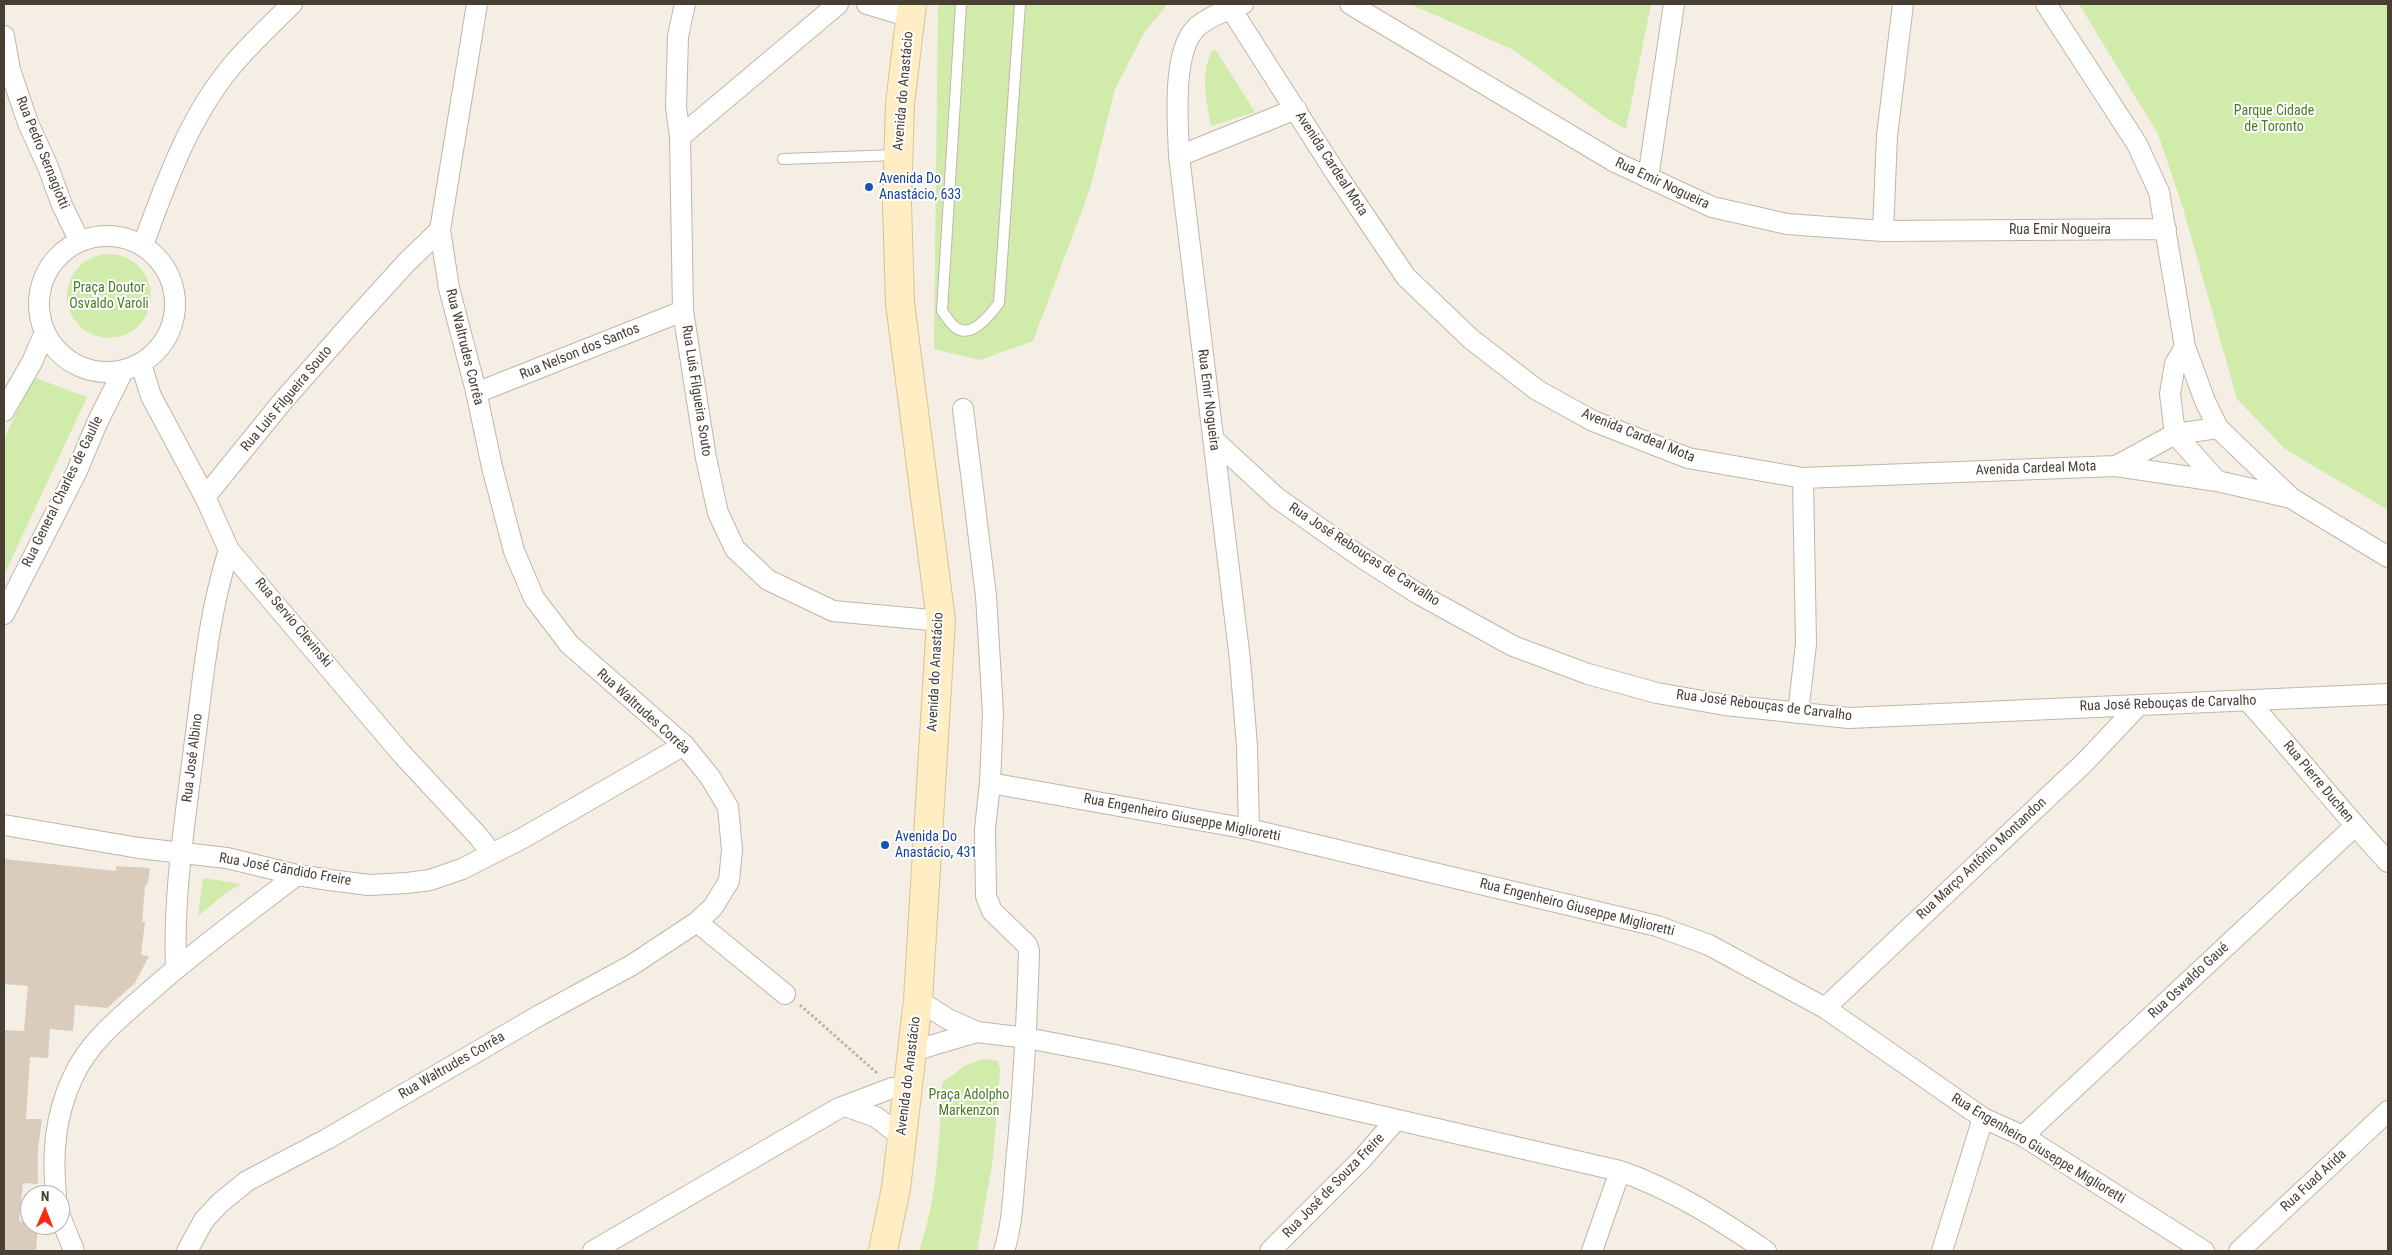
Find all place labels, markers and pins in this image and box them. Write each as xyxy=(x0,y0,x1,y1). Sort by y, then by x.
place label: Avenida Do Anastácio, 633 xyxy=(879,171,961,203)
marker: Avenida Do Anastácio, 633 xyxy=(863,181,875,193)
place label: Avenida Do Anastácio, 431 xyxy=(895,829,977,862)
marker: Avenida Do Anastácio, 431 xyxy=(879,839,891,851)

